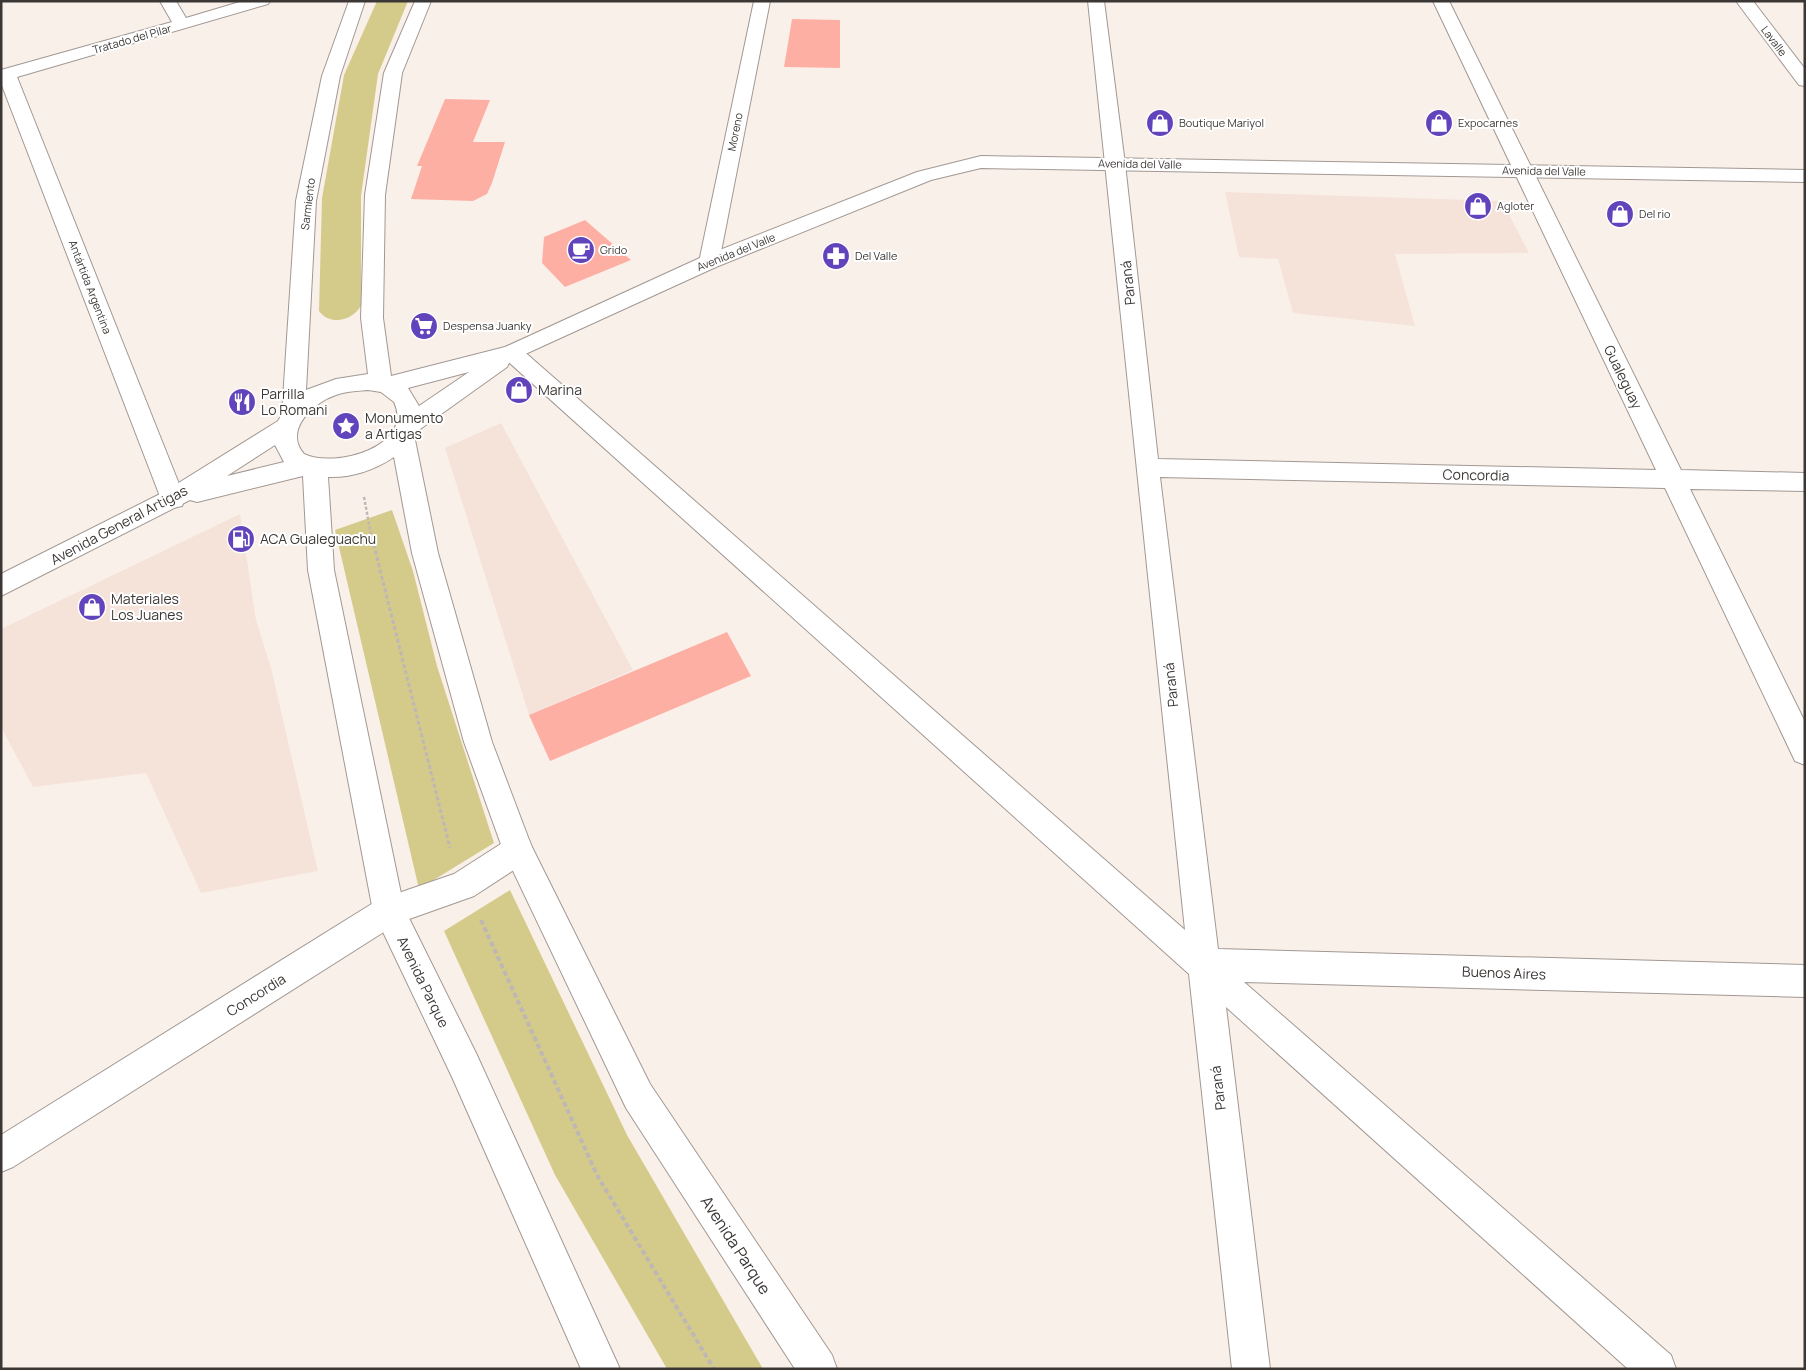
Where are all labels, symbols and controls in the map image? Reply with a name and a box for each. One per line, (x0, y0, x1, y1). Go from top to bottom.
street label: Tratado del Pilar (91, 20, 173, 57)
street label: Lavalle (1758, 22, 1791, 59)
shop icon: Boutique Mariyol (1145, 108, 1175, 138)
shop icon: Expocarnes (1424, 108, 1454, 138)
street label: Moreno (723, 111, 746, 152)
place label: Boutique Mariyol (1179, 115, 1264, 130)
place label: Expocarnes (1458, 115, 1518, 130)
street label: Avenida del Valle (1098, 155, 1183, 172)
street label: Avenida del Valle (1502, 162, 1587, 179)
street label: Sarmiento (297, 177, 318, 231)
shop icon: Agloter (1463, 191, 1493, 221)
place label: Agloter (1497, 198, 1534, 213)
shop icon: Del rio (1605, 199, 1635, 229)
place label: Del rio (1639, 206, 1671, 221)
street label: Avenida del Valle (694, 229, 778, 274)
cafe icon: Grido (566, 235, 596, 265)
street label: Antártida Argentina (66, 238, 115, 336)
pharmacy icon: Del Valle (821, 241, 851, 271)
place label: Grido (600, 242, 628, 257)
place label: Del Valle (855, 248, 898, 263)
street label: Paraná (1116, 260, 1139, 306)
supermarket icon: Despensa Juanky (409, 311, 439, 341)
place label: Despensa Juanky (443, 318, 532, 333)
street label: Gualeguay (1600, 342, 1647, 412)
shop icon: Marina (504, 375, 534, 405)
place label: Marina (538, 380, 582, 399)
place label: Parrilla Lo Romani (261, 384, 328, 419)
restaurant icon: Parrilla Lo Romani (227, 387, 257, 417)
place label: Monumento a Artigas (365, 408, 443, 443)
place icon: Monumento a Artigas (331, 411, 361, 441)
street label: Concordia (1443, 464, 1509, 485)
street label: Avenida General Artigas (47, 480, 191, 569)
fuel station icon: ACA Gualeguachu (226, 524, 256, 554)
place label: ACA Gualeguachu (260, 529, 376, 548)
place label: Materiales Los Juanes (111, 589, 183, 624)
shop icon: Materiales Los Juanes (77, 592, 107, 622)
street label: Paraná (1159, 662, 1182, 708)
street label: Avenida Parque (393, 933, 454, 1031)
street label: Buenos Aires (1462, 962, 1546, 983)
street label: Concordia (222, 969, 289, 1020)
street label: Paraná (1205, 1065, 1230, 1111)
street label: Avenida Parque (696, 1191, 776, 1299)

